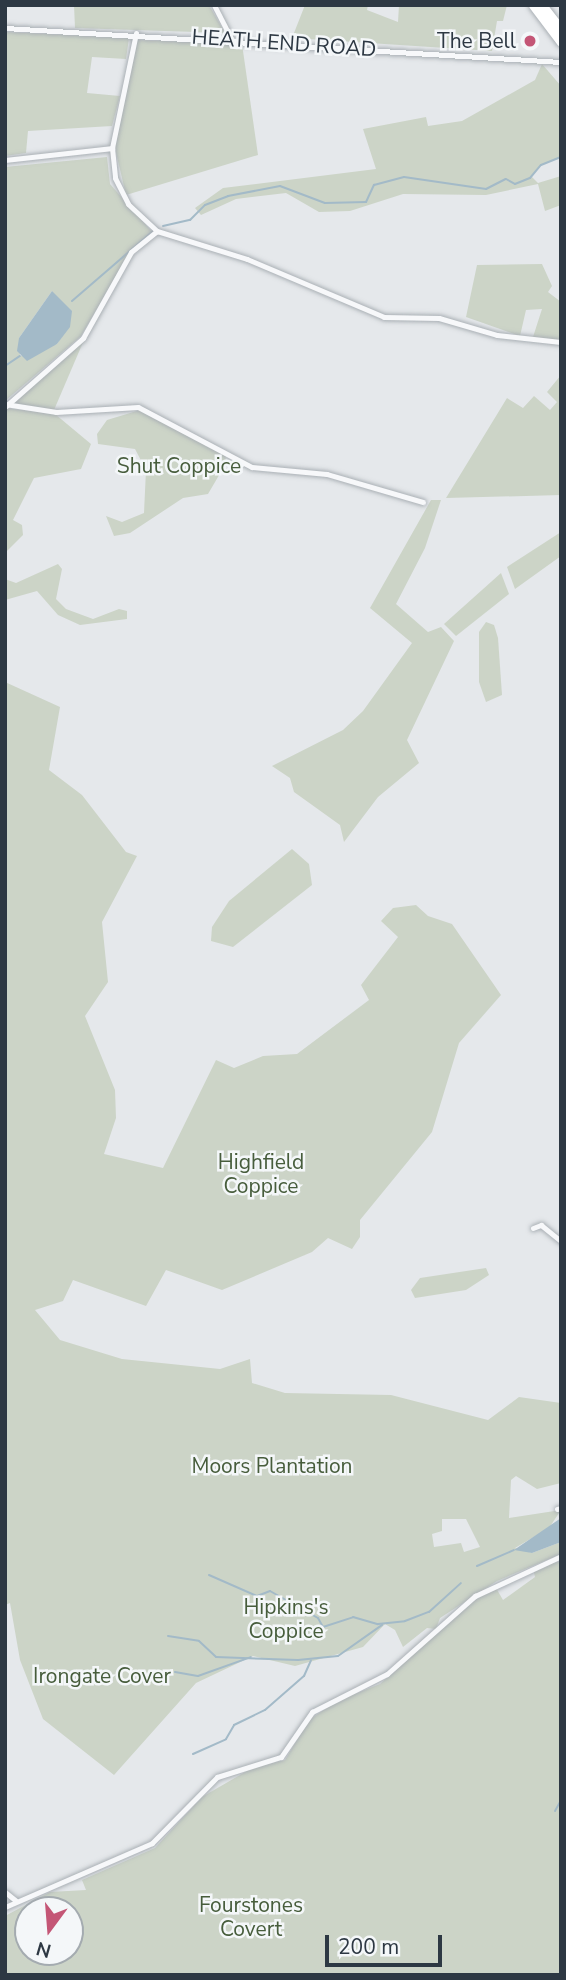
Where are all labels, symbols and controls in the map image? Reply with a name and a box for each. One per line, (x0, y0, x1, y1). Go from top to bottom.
street label: HEATH END ROAD (191, 24, 377, 62)
place label: The Bell (437, 28, 516, 54)
marker: The Bell (522, 33, 538, 49)
park label: Shut Coppice (117, 453, 241, 479)
park label: Highfield Coppice (218, 1149, 304, 1199)
park label: Moors Plantation (191, 1453, 353, 1479)
park label: Hipkins's Coppice (243, 1594, 329, 1644)
park label: Irongate Cover (33, 1663, 171, 1689)
park label: Fourstones Covert (199, 1892, 303, 1942)
north arrow (14, 1896, 84, 1966)
scale bar (328, 1920, 445, 1964)
text: 200 m (338, 1933, 399, 1961)
text: N (33, 1935, 54, 1964)

